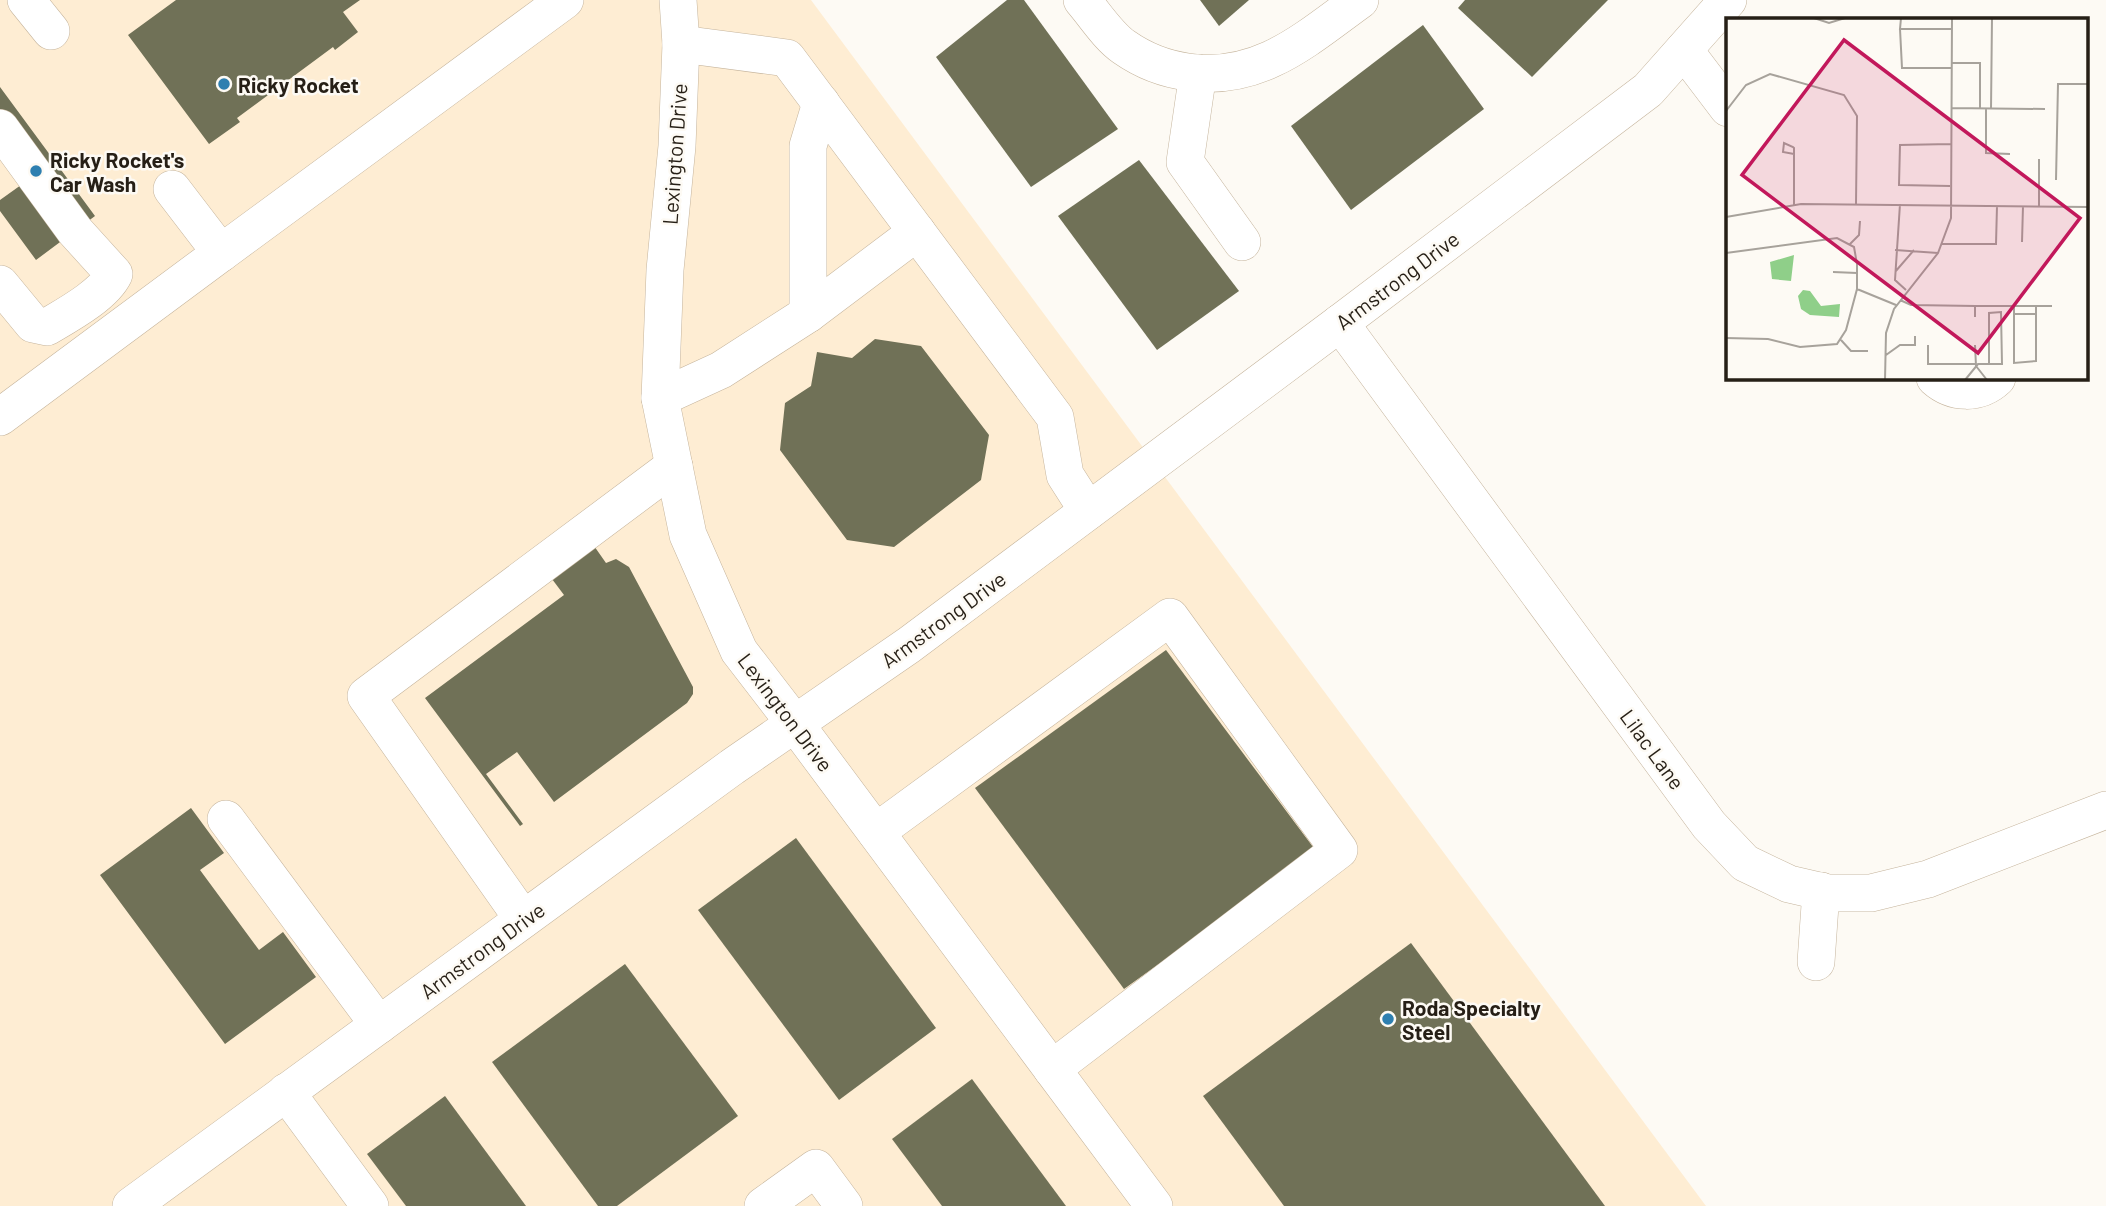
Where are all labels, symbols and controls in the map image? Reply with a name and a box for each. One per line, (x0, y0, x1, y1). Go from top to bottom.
inset map (1726, 18, 2088, 380)
place label: Ricky Rocket (238, 72, 359, 97)
marker: Ricky Rocket (216, 76, 232, 92)
street label: Lexington Drive (657, 82, 691, 226)
place label: Ricky Rocket's Car Wash (50, 147, 184, 196)
marker: Ricky Rocket's Car Wash (28, 163, 44, 179)
street label: Armstrong Drive (1330, 225, 1464, 335)
street label: Armstrong Drive (876, 565, 1010, 673)
street label: Lexington Drive (733, 648, 839, 776)
street label: Lilac Lane (1616, 704, 1690, 794)
street label: Armstrong Drive (415, 896, 549, 1004)
place label: Roda Specialty Steel (1402, 995, 1541, 1044)
marker: Roda Specialty Steel (1380, 1011, 1396, 1027)

